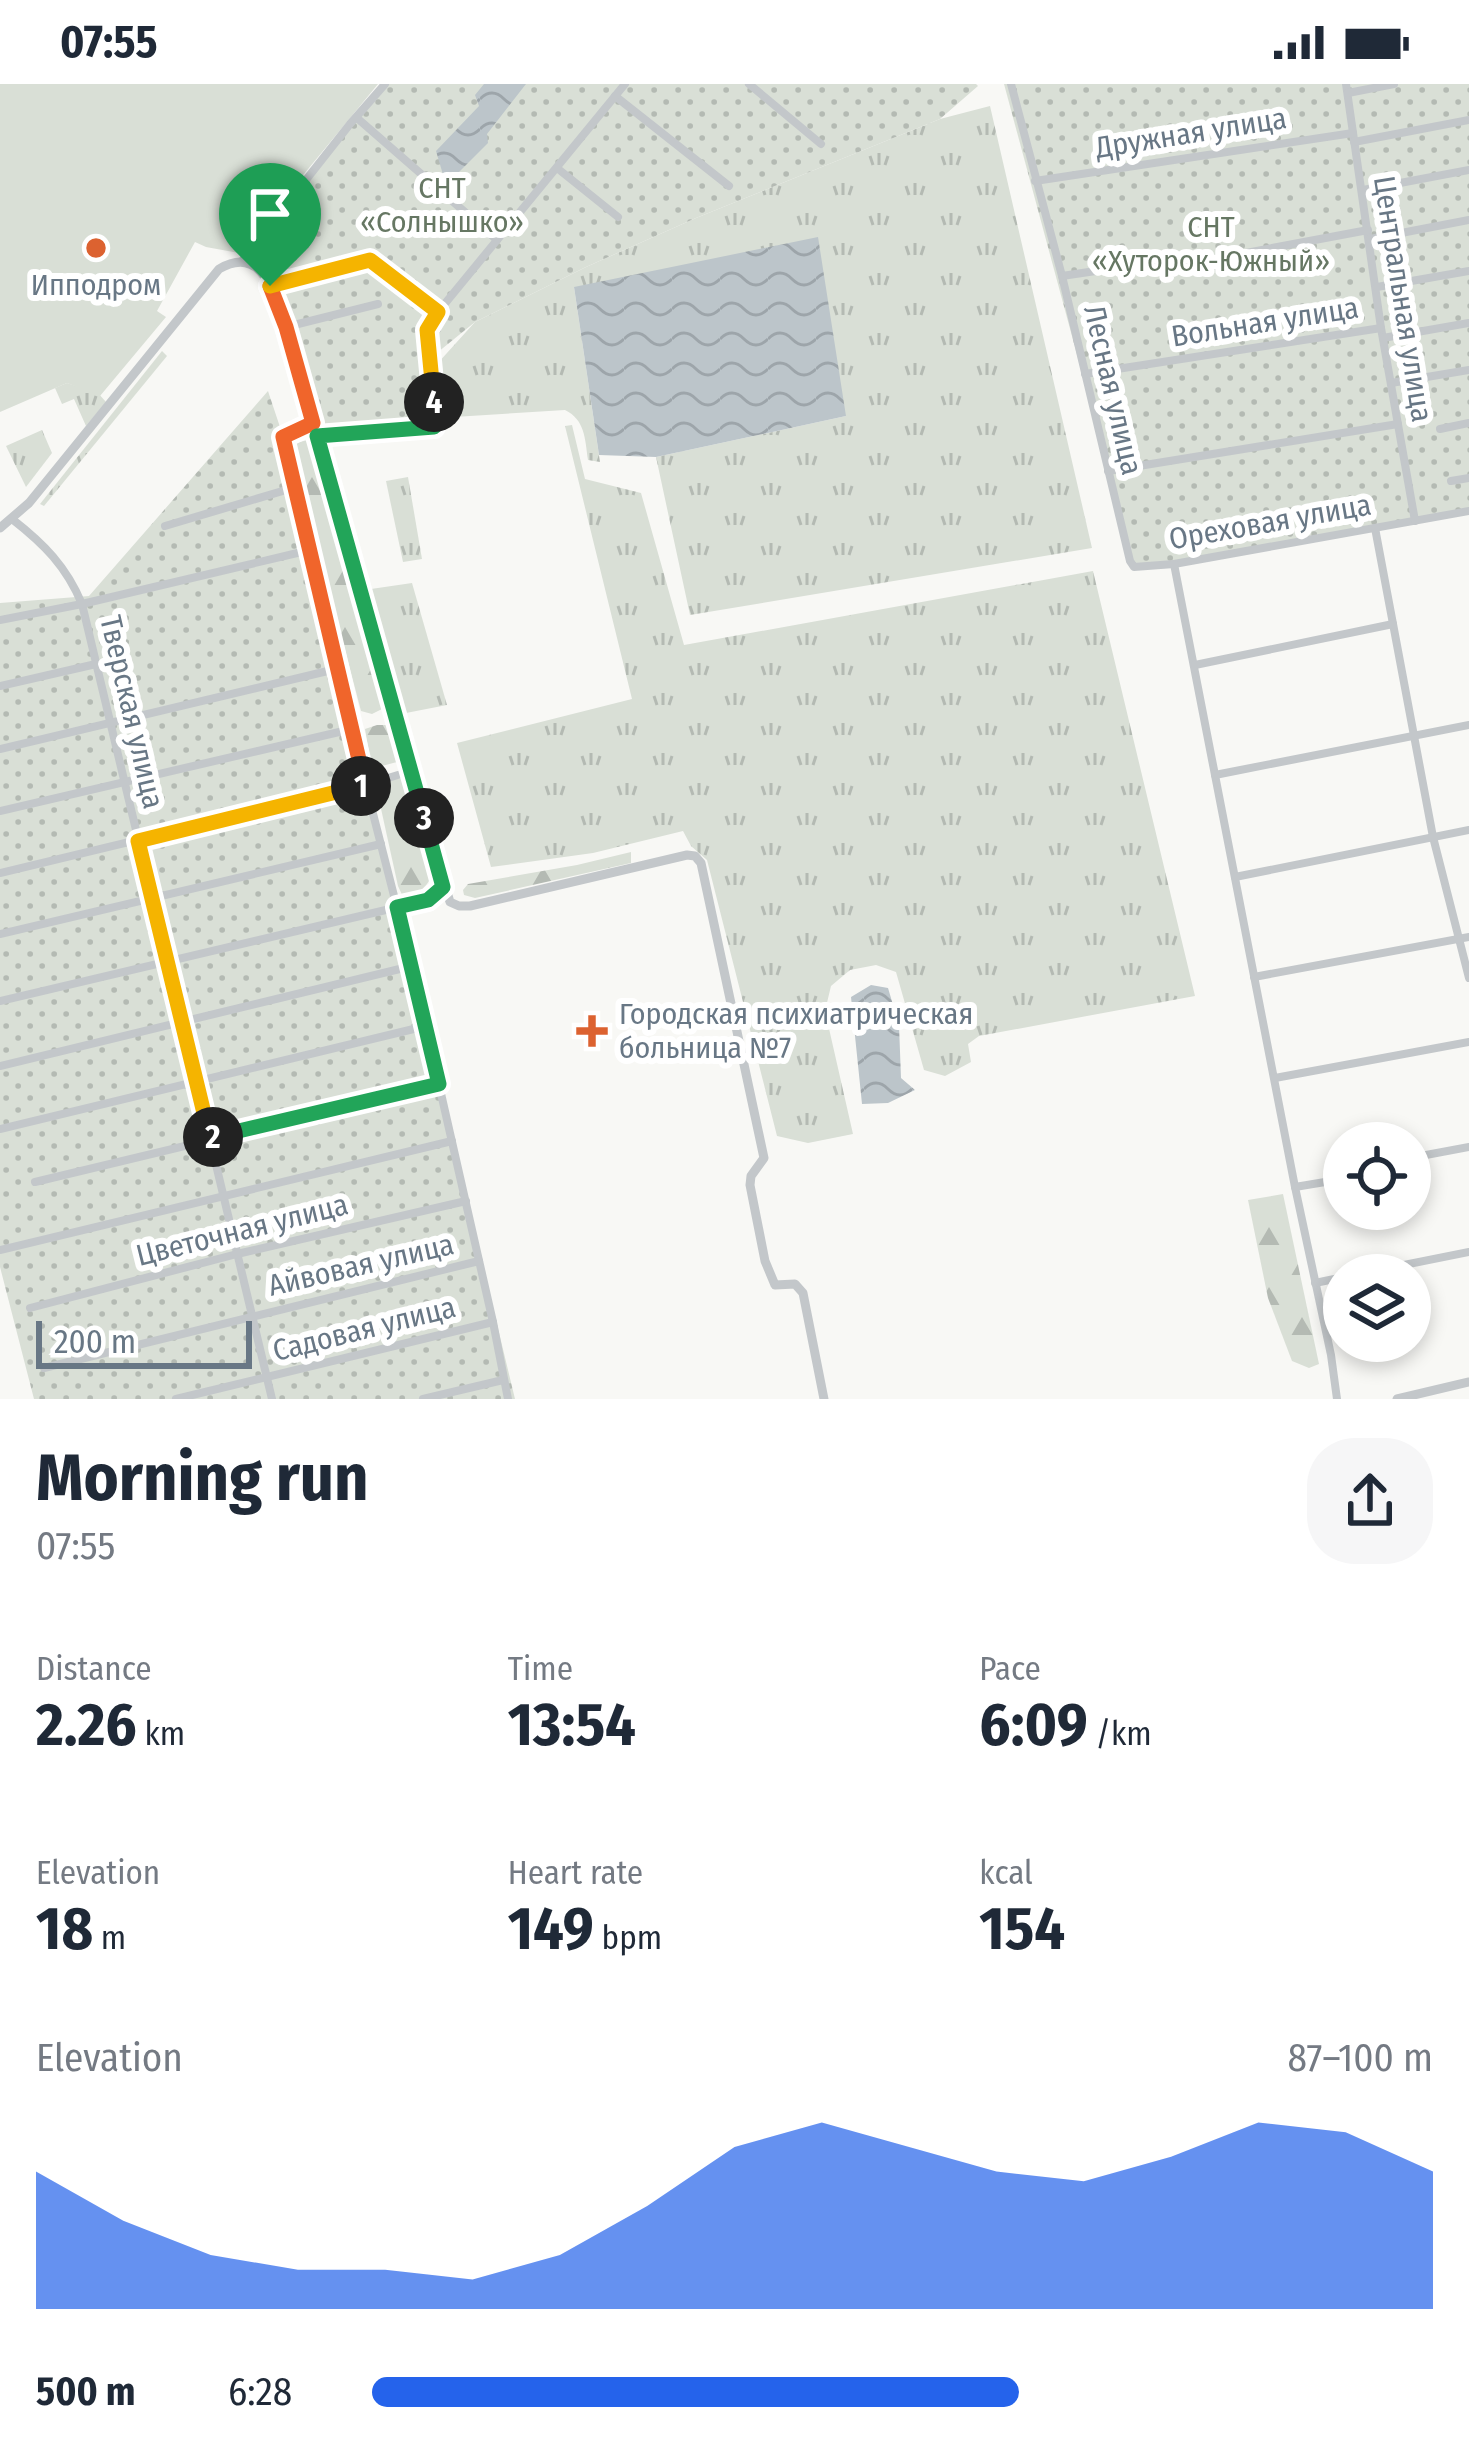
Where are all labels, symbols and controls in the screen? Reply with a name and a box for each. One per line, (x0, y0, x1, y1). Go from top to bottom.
text: 07:55 (60, 15, 158, 69)
street label: Дружная улица (1092, 100, 1289, 166)
pin (219, 163, 321, 286)
park label: СНТ «Солнышко» (360, 170, 524, 240)
street label: Центральная улица (1366, 173, 1440, 425)
icon: arrive (237, 181, 303, 247)
park label: СНТ «Хуторок-Южный» (1092, 209, 1330, 279)
marker: Ипподром (83, 235, 109, 261)
place label: Ипподром (31, 267, 161, 303)
street label: Вольная улица (1169, 289, 1361, 355)
street label: Лесная улица (1076, 302, 1150, 478)
pin: 4 (404, 372, 464, 432)
text: 4 (426, 382, 442, 422)
street label: Ореховая улица (1166, 487, 1374, 557)
street label: Тверская улица (92, 612, 172, 812)
pin: 1 (331, 756, 391, 816)
text: 1 (354, 766, 368, 806)
pin: 3 (394, 788, 454, 848)
text: 3 (416, 798, 432, 838)
place label: Городская психиатрическая больница №7 (619, 996, 973, 1066)
marker: Городская психиатрическая больница №7 (576, 1015, 608, 1047)
pin: 2 (183, 1107, 243, 1167)
text: 2 (205, 1117, 221, 1157)
map controls (1323, 1122, 1431, 1362)
button: locate (1323, 1122, 1431, 1230)
street label: Цветочная улица (132, 1186, 352, 1274)
street label: Айвовая улица (265, 1226, 457, 1304)
button: layers (1323, 1254, 1431, 1362)
street label: Садовая улица (269, 1289, 459, 1369)
scale bar (36, 1315, 252, 1368)
text: 200 m (54, 1322, 136, 1362)
text: Morning run (36, 1438, 369, 1517)
button: share (1307, 1438, 1433, 1564)
text: 07:55 (36, 1523, 115, 1569)
text: Distance (36, 1649, 152, 1689)
text: Time (508, 1649, 573, 1689)
text: Pace (979, 1649, 1041, 1689)
text: 2.26 (36, 1689, 137, 1761)
text: 13:54 (508, 1689, 636, 1761)
text: 6:09 (979, 1689, 1088, 1761)
text: km (137, 1714, 185, 1754)
text: /km (1088, 1714, 1152, 1754)
text: Elevation (36, 1853, 160, 1893)
text: Heart rate (508, 1853, 643, 1893)
text: kcal (979, 1853, 1033, 1893)
text: 18 (36, 1893, 93, 1965)
text: 149 (508, 1893, 594, 1965)
text: 154 (979, 1893, 1065, 1965)
text: m (93, 1918, 126, 1958)
text: bpm (594, 1918, 662, 1958)
text: Elevation (36, 2035, 183, 2081)
text: 87–100 m (1287, 2035, 1433, 2081)
text: 500 m (36, 2369, 136, 2415)
text: 6:28 (228, 2369, 292, 2415)

